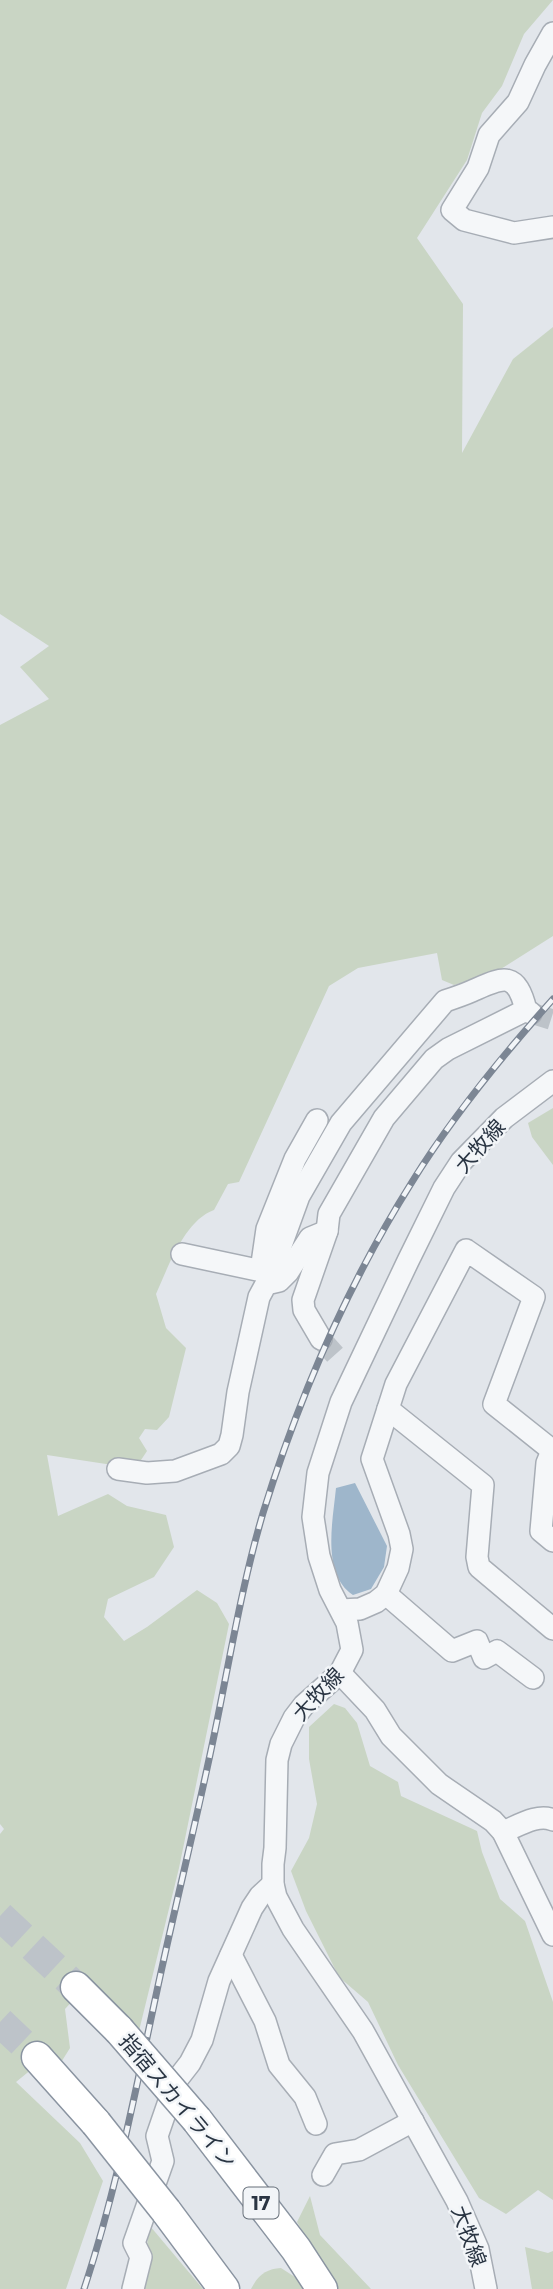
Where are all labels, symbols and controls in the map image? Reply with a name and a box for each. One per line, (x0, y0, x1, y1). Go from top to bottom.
street label: 大牧線 (450, 1114, 510, 1178)
street label: 大牧線 (287, 1662, 349, 1726)
street label: 指宿スカイライン (114, 2029, 242, 2173)
road number: 17 (244, 2188, 278, 2218)
street label: 大牧線 (446, 2202, 492, 2270)

